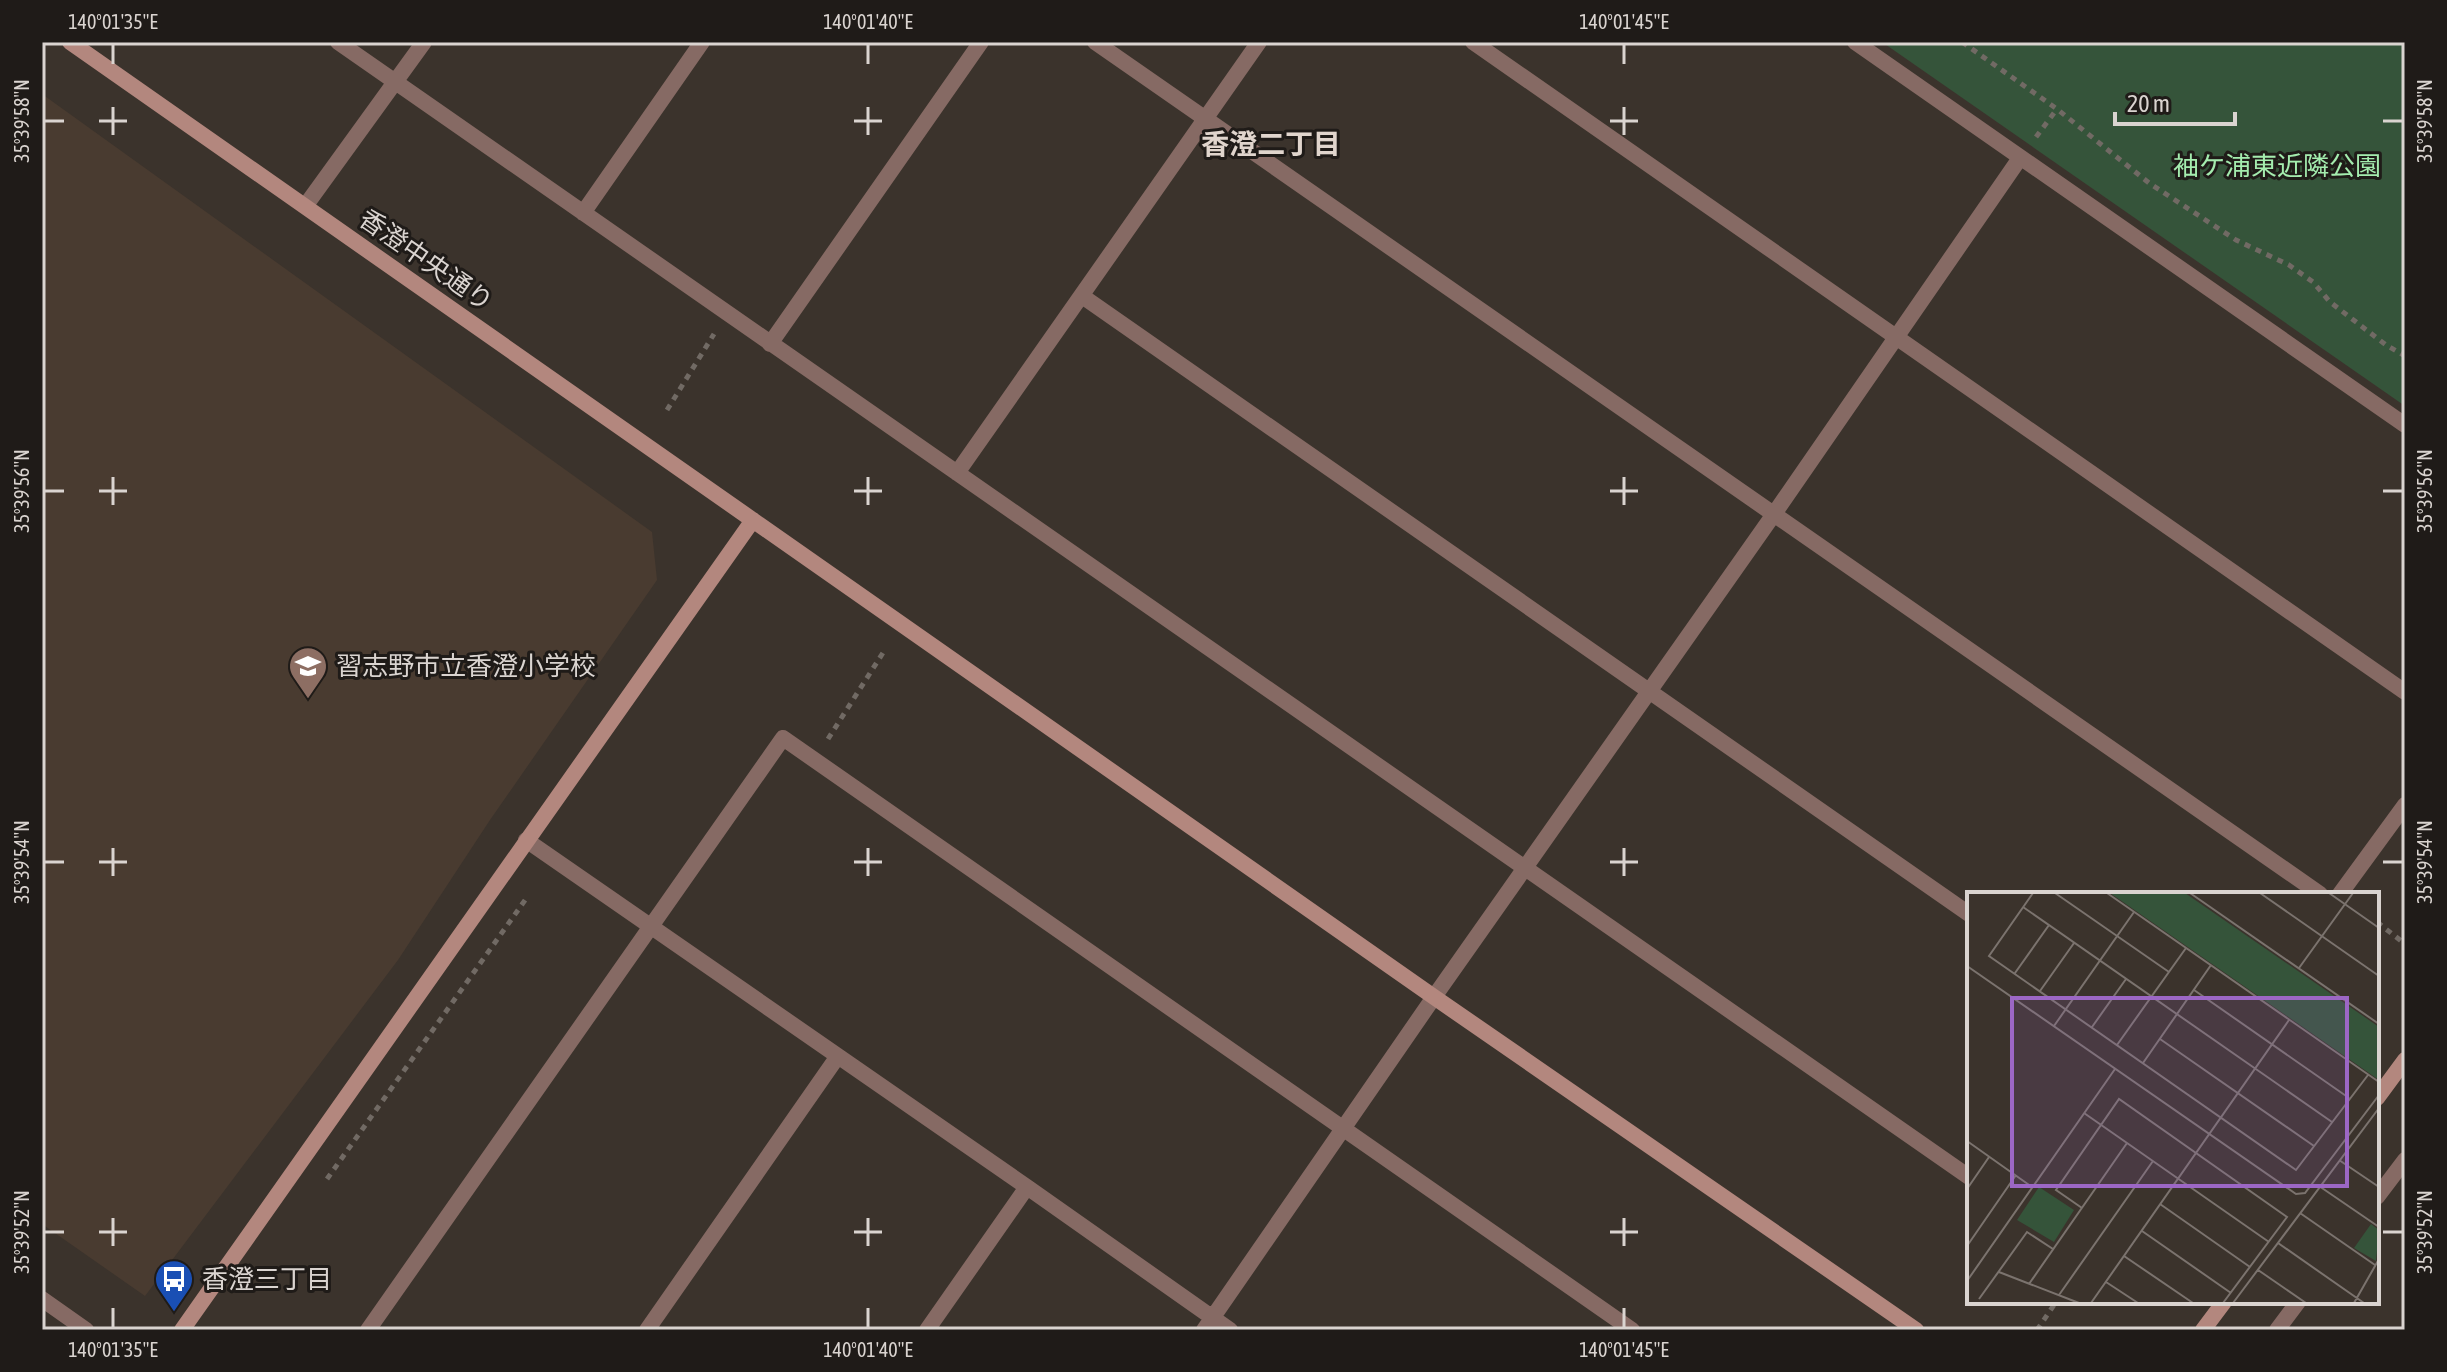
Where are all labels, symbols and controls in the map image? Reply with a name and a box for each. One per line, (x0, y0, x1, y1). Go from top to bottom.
text: 140°01'35"E (68, 10, 158, 33)
text: 140°01'40"E (823, 10, 913, 33)
text: 140°01'45"E (1579, 10, 1669, 33)
scale bar (2115, 76, 2235, 126)
text: 35°39'58"N (10, 79, 33, 163)
text: 35°39'58"N (2413, 79, 2436, 163)
text: 20 m (2127, 90, 2170, 117)
district label: 香澄二丁目 (1201, 128, 1341, 160)
park label: 袖ケ浦東近隣公園 (2173, 151, 2381, 181)
street label: 香澄中央通り (353, 203, 499, 317)
text: 35°39'56"N (10, 449, 33, 533)
text: 35°39'56"N (2413, 449, 2436, 533)
school or university icon: 習志野市立香澄小学校 (287, 645, 329, 700)
place label: 習志野市立香澄小学校 (336, 651, 596, 681)
text: 35°39'54"N (10, 820, 33, 904)
text: 35°39'54"N (2413, 820, 2436, 904)
inset map (1967, 892, 2379, 1304)
text: 35°39'52"N (10, 1190, 33, 1274)
text: 35°39'52"N (2413, 1190, 2436, 1274)
bus stop icon: 香澄三丁目 (153, 1258, 195, 1313)
place label: 香澄三丁目 (202, 1264, 332, 1294)
text: 140°01'35"E (68, 1338, 158, 1361)
text: 140°01'40"E (823, 1338, 913, 1361)
text: 140°01'45"E (1579, 1338, 1669, 1361)

